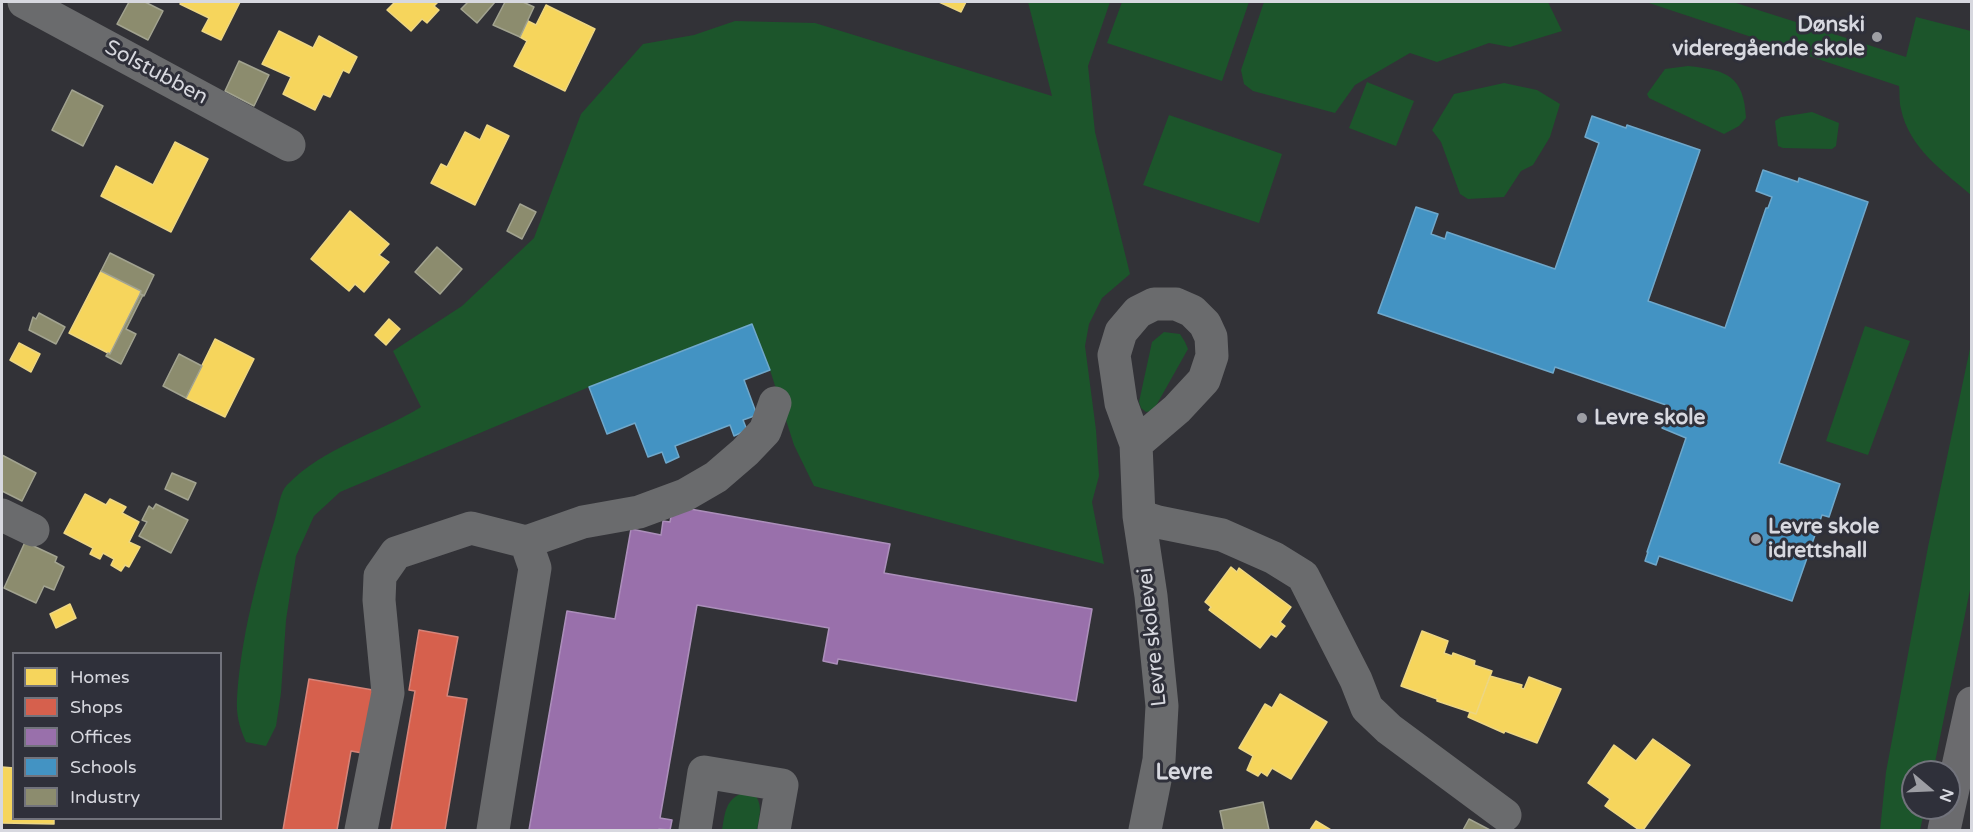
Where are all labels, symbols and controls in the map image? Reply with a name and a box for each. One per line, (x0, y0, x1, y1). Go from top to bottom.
place label: Dønski videregående skole (1672, 12, 1865, 62)
marker: Dønski videregående skole (1870, 30, 1884, 44)
street label: Solstubben (100, 35, 212, 111)
place label: Levre skole (1594, 405, 1705, 431)
marker: Levre skole (1575, 411, 1589, 425)
place label: Levre skole idrettshall (1768, 514, 1879, 564)
marker: Levre skole idrettshall (1749, 532, 1763, 546)
street label: Levre skolevei (1133, 566, 1173, 708)
legend (12, 652, 222, 820)
text: Homes (70, 666, 130, 688)
text: Shops (70, 696, 123, 718)
text: Offices (70, 726, 132, 748)
text: Schools (70, 756, 137, 778)
district label: Levre (1155, 760, 1213, 786)
north arrow (1901, 760, 1961, 820)
text: Industry (70, 786, 140, 808)
text: N (1935, 786, 1958, 805)

